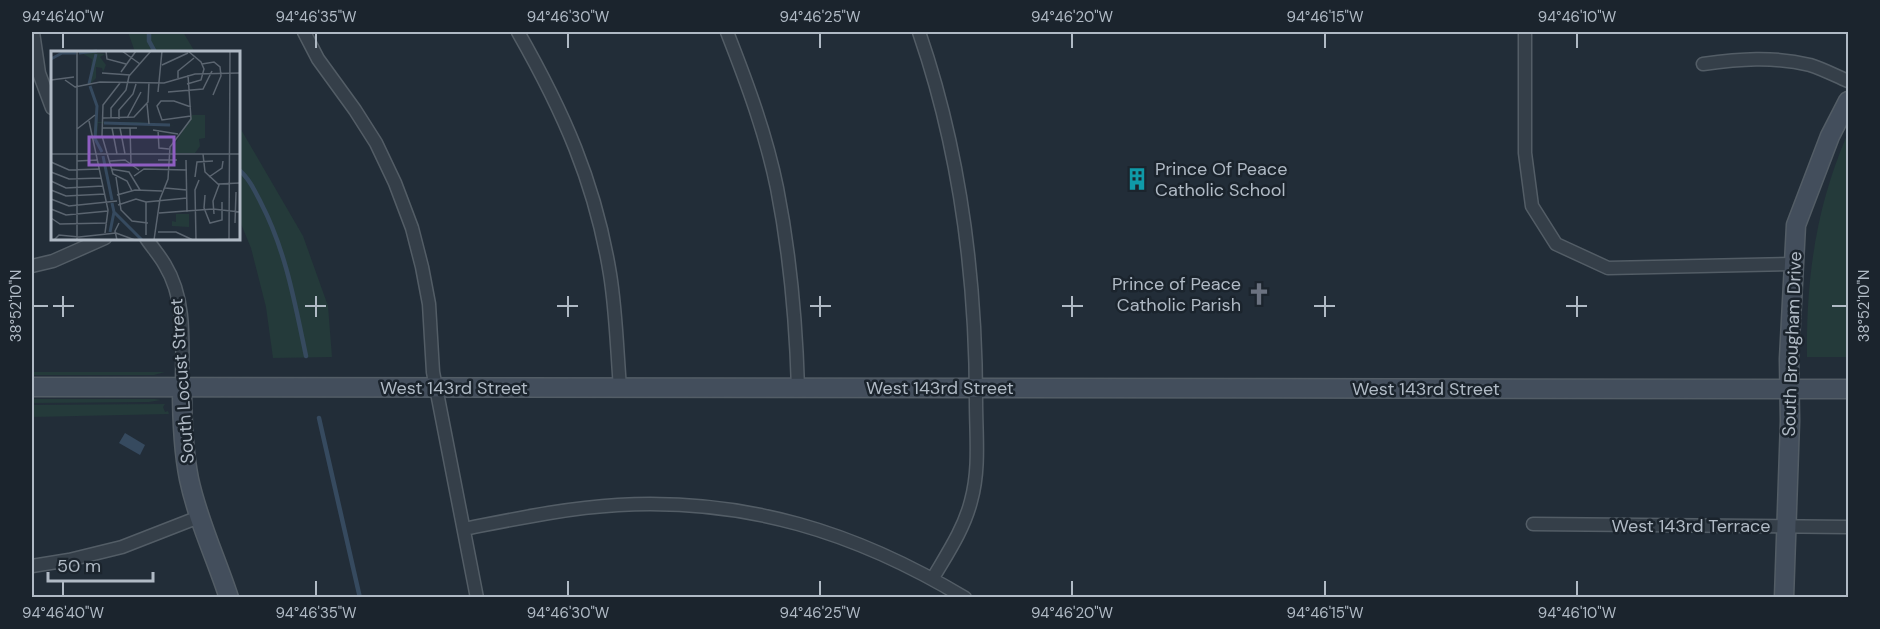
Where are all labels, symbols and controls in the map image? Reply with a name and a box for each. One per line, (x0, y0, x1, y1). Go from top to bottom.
text: 94°46'40"W (22, 7, 104, 27)
text: 94°46'35"W (275, 7, 357, 27)
text: 94°46'30"W (527, 7, 610, 27)
text: 94°46'25"W (779, 7, 861, 27)
text: 94°46'20"W (1031, 7, 1114, 27)
text: 94°46'15"W (1286, 7, 1364, 27)
text: 94°46'10"W (1538, 7, 1617, 27)
inset map (51, 51, 240, 240)
place label: Prince Of Peace Catholic School (1155, 157, 1287, 202)
building icon: Prince Of Peace Catholic School (1124, 166, 1150, 192)
street label: South Brougham Drive (1777, 251, 1807, 437)
text: 38°52'10"N (6, 270, 26, 342)
text: 38°52'10"N (1854, 270, 1874, 342)
place label: Prince of Peace Catholic Parish (1112, 272, 1241, 317)
church icon: Prince of Peace Catholic Parish (1246, 281, 1272, 307)
street label: South Locust Street (164, 298, 200, 464)
street label: West 143rd Street (380, 376, 528, 400)
street label: West 143rd Street (866, 376, 1014, 400)
street label: West 143rd Street (1352, 377, 1500, 401)
street label: West 143rd Terrace (1611, 514, 1771, 538)
scale bar (48, 545, 153, 583)
text: 50 m (57, 554, 101, 578)
text: 94°46'40"W (22, 603, 104, 623)
text: 94°46'35"W (275, 603, 357, 623)
text: 94°46'30"W (527, 603, 610, 623)
text: 94°46'25"W (779, 603, 861, 623)
text: 94°46'20"W (1031, 603, 1114, 623)
text: 94°46'15"W (1286, 603, 1364, 623)
text: 94°46'10"W (1538, 603, 1617, 623)

